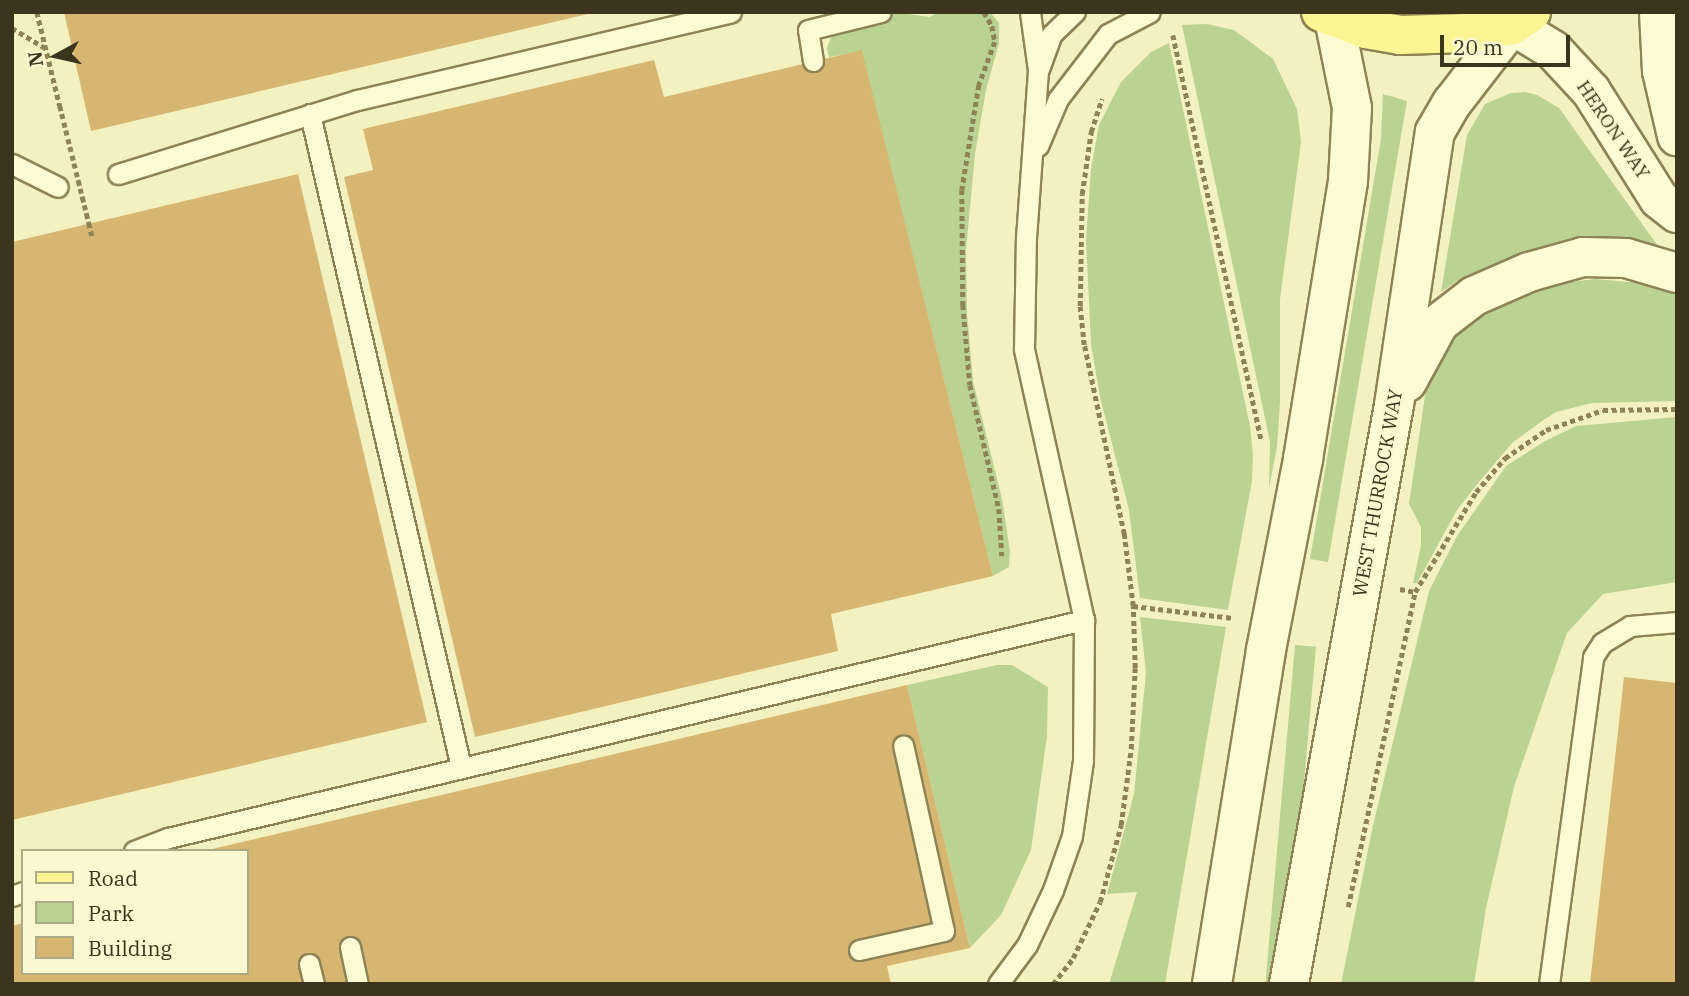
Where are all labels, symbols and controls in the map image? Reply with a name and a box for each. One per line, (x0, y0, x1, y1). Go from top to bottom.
north arrow (21, 21, 91, 91)
scale bar (1444, 21, 1574, 65)
text: 20 m (1453, 33, 1503, 61)
text: N (22, 50, 48, 68)
street label: HERON WAY (1572, 76, 1654, 184)
street label: WEST THURROCK WAY (1348, 387, 1408, 599)
legend (21, 849, 248, 975)
text: Road (88, 864, 138, 892)
text: Park (88, 899, 134, 927)
text: Building (88, 934, 172, 962)

